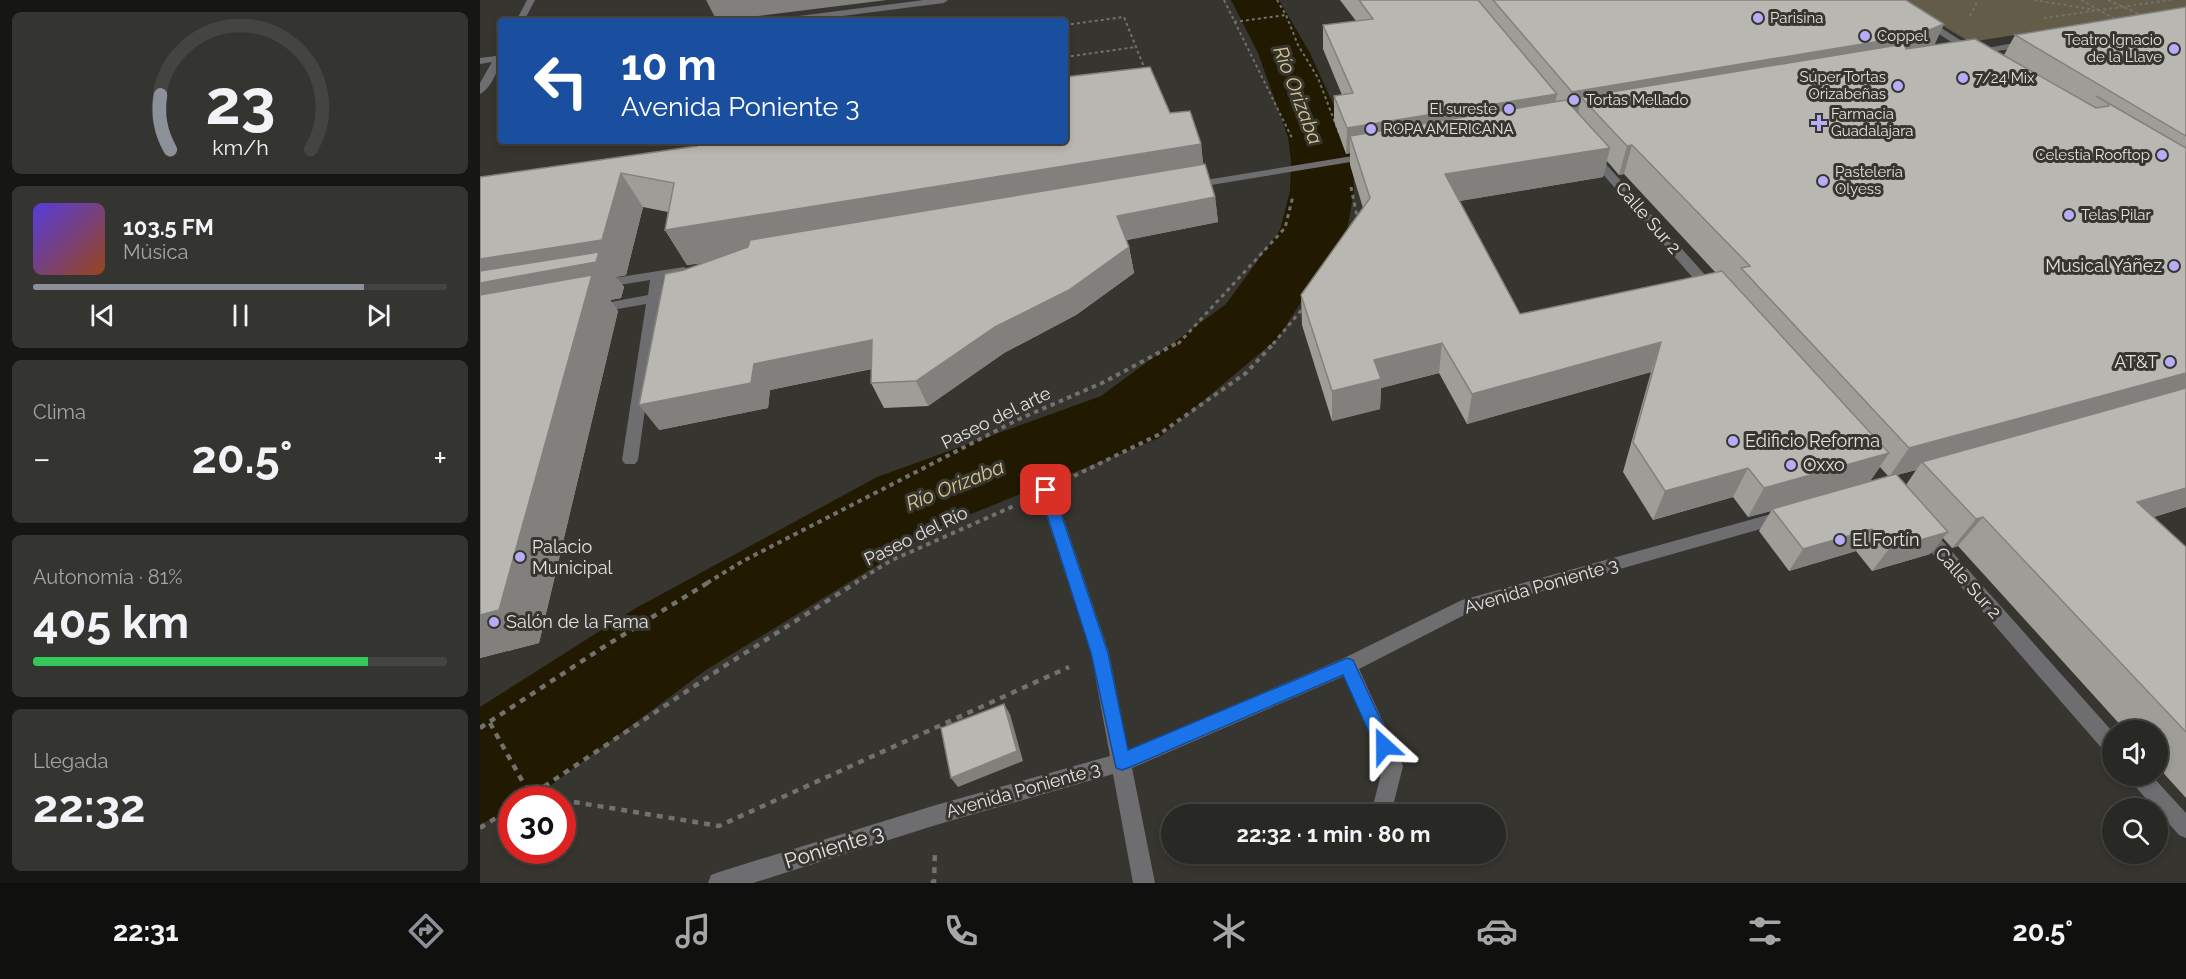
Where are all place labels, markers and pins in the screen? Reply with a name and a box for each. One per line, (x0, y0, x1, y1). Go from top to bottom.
place label: Parisina (1770, 9, 1823, 27)
marker: Parisina (1751, 11, 1765, 25)
place label: Coppel (1877, 27, 1929, 45)
marker: Coppel (1858, 29, 1872, 43)
place label: Teatro Ignacio de la Llave (2065, 31, 2162, 66)
marker: Teatro Ignacio de la Llave (2167, 42, 2181, 56)
place label: Súper Tortas Orizabeñas (1800, 68, 1886, 103)
place label: 7/24 Mix (1975, 69, 2035, 87)
marker: 7/24 Mix (1956, 71, 1970, 85)
marker: Súper Tortas Orizabeñas (1891, 79, 1905, 93)
place label: Tortas Mellado (1586, 91, 1688, 109)
marker: Tortas Mellado (1567, 93, 1581, 107)
place label: El sureste (1429, 100, 1497, 118)
marker: El sureste (1502, 102, 1516, 116)
place label: Farmacia Guadalajara (1831, 105, 1914, 140)
marker: Farmacia Guadalajara (1812, 116, 1826, 130)
place label: ROPA AMERICANA (1383, 120, 1514, 138)
marker: ROPA AMERICANA (1364, 122, 1378, 136)
place label: Celestia Rooftop (2035, 146, 2150, 164)
marker: Celestia Rooftop (2155, 148, 2169, 162)
place label: Pastelería Olyess (1835, 163, 1903, 198)
marker: Pastelería Olyess (1816, 174, 1830, 188)
place label: Telas Pilar (2081, 206, 2151, 224)
marker: Telas Pilar (2062, 208, 2076, 222)
place label: Musical Yáñez (2045, 255, 2162, 276)
marker: Musical Yáñez (2167, 259, 2181, 273)
place label: AT&T (2114, 351, 2158, 372)
marker: AT&T (2163, 355, 2177, 369)
place label: Edificio Reforma (1745, 430, 1880, 451)
marker: Edificio Reforma (1726, 434, 1740, 448)
place label: Oxxo (1803, 454, 1845, 475)
marker: Oxxo (1784, 458, 1798, 472)
pin (1020, 464, 1071, 515)
place label: El Fortín (1852, 529, 1919, 550)
marker: El Fortín (1833, 533, 1847, 547)
place label: Palacio Municipal (532, 536, 613, 578)
marker: Palacio Municipal (513, 550, 527, 564)
place label: Salón de la Fama (506, 611, 649, 632)
marker: Salón de la Fama (487, 615, 501, 629)

